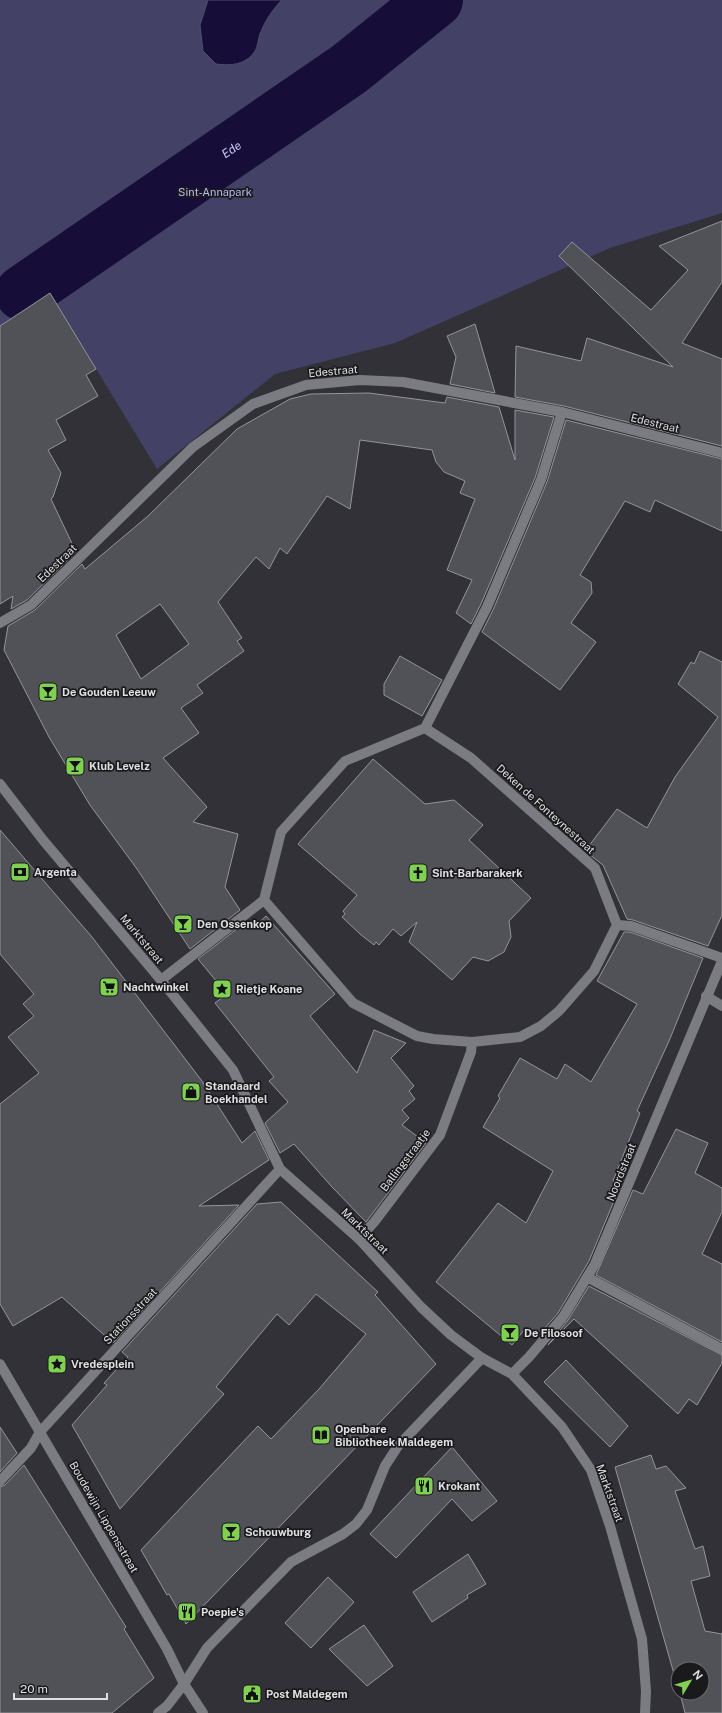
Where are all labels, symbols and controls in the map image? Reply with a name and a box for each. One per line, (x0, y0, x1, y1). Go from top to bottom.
water label: Ede (219, 138, 244, 161)
park label: Sint-Annapark (178, 186, 252, 198)
street label: Edestraat (308, 363, 358, 379)
street label: Edestraat (630, 411, 680, 435)
street label: Edestraat (35, 541, 79, 585)
bar icon: De Gouden Leeuw (37, 681, 59, 703)
place label: De Gouden Leeuw (62, 686, 156, 698)
bar icon: Klub Levelz (64, 755, 86, 777)
place label: Klub Levelz (89, 760, 150, 772)
street label: Deken de Fonteynestraat (495, 762, 597, 856)
bank icon: Argenta (9, 861, 31, 883)
church icon: Sint-Barbarakerk (407, 862, 429, 884)
place label: Argenta (34, 866, 77, 878)
place label: Sint-Barbarakerk (432, 867, 523, 879)
street label: Marktstraat (118, 912, 166, 966)
bar icon: Den Ossenkop (172, 913, 194, 935)
place label: Den Ossenkop (197, 918, 272, 930)
supermarket icon: Nachtwinkel (98, 976, 120, 998)
place icon: Rietje Koane (211, 978, 233, 1000)
place label: Nachtwinkel (123, 981, 189, 993)
place label: Rietje Koane (236, 983, 302, 995)
place label: Standaard Boekhandel (205, 1080, 268, 1105)
shop icon: Standaard Boekhandel (180, 1081, 202, 1103)
street label: Ballingstraatje (378, 1126, 432, 1194)
street label: Noordstraat (604, 1141, 638, 1203)
street label: Marktstraat (339, 1206, 391, 1256)
street label: Stationsstraat (101, 1285, 159, 1347)
bar icon: De Filosoof (499, 1322, 521, 1344)
place label: De Filosoof (524, 1327, 583, 1339)
place icon: Vredesplein (46, 1353, 68, 1375)
place label: Vredesplein (71, 1358, 134, 1370)
place label: Openbare Bibliotheek Maldegem (335, 1423, 453, 1448)
library icon: Openbare Bibliotheek Maldegem (310, 1424, 332, 1446)
street label: Boudewijn Lippensstraat (67, 1459, 141, 1575)
street label: Marktstraat (594, 1463, 626, 1523)
restaurant icon: Krokant (413, 1475, 435, 1497)
place label: Krokant (438, 1480, 480, 1492)
bar icon: Schouwburg (220, 1521, 242, 1543)
place label: Schouwburg (245, 1526, 311, 1538)
restaurant icon: Poepie's (176, 1601, 198, 1623)
place label: Poepie's (201, 1606, 244, 1618)
north arrow (670, 1661, 710, 1701)
text: N (691, 1668, 705, 1682)
scale bar (14, 1675, 107, 1701)
text: 20 m (20, 1682, 48, 1696)
public building icon: Post Maldegem (241, 1683, 263, 1705)
place label: Post Maldegem (266, 1688, 348, 1700)

